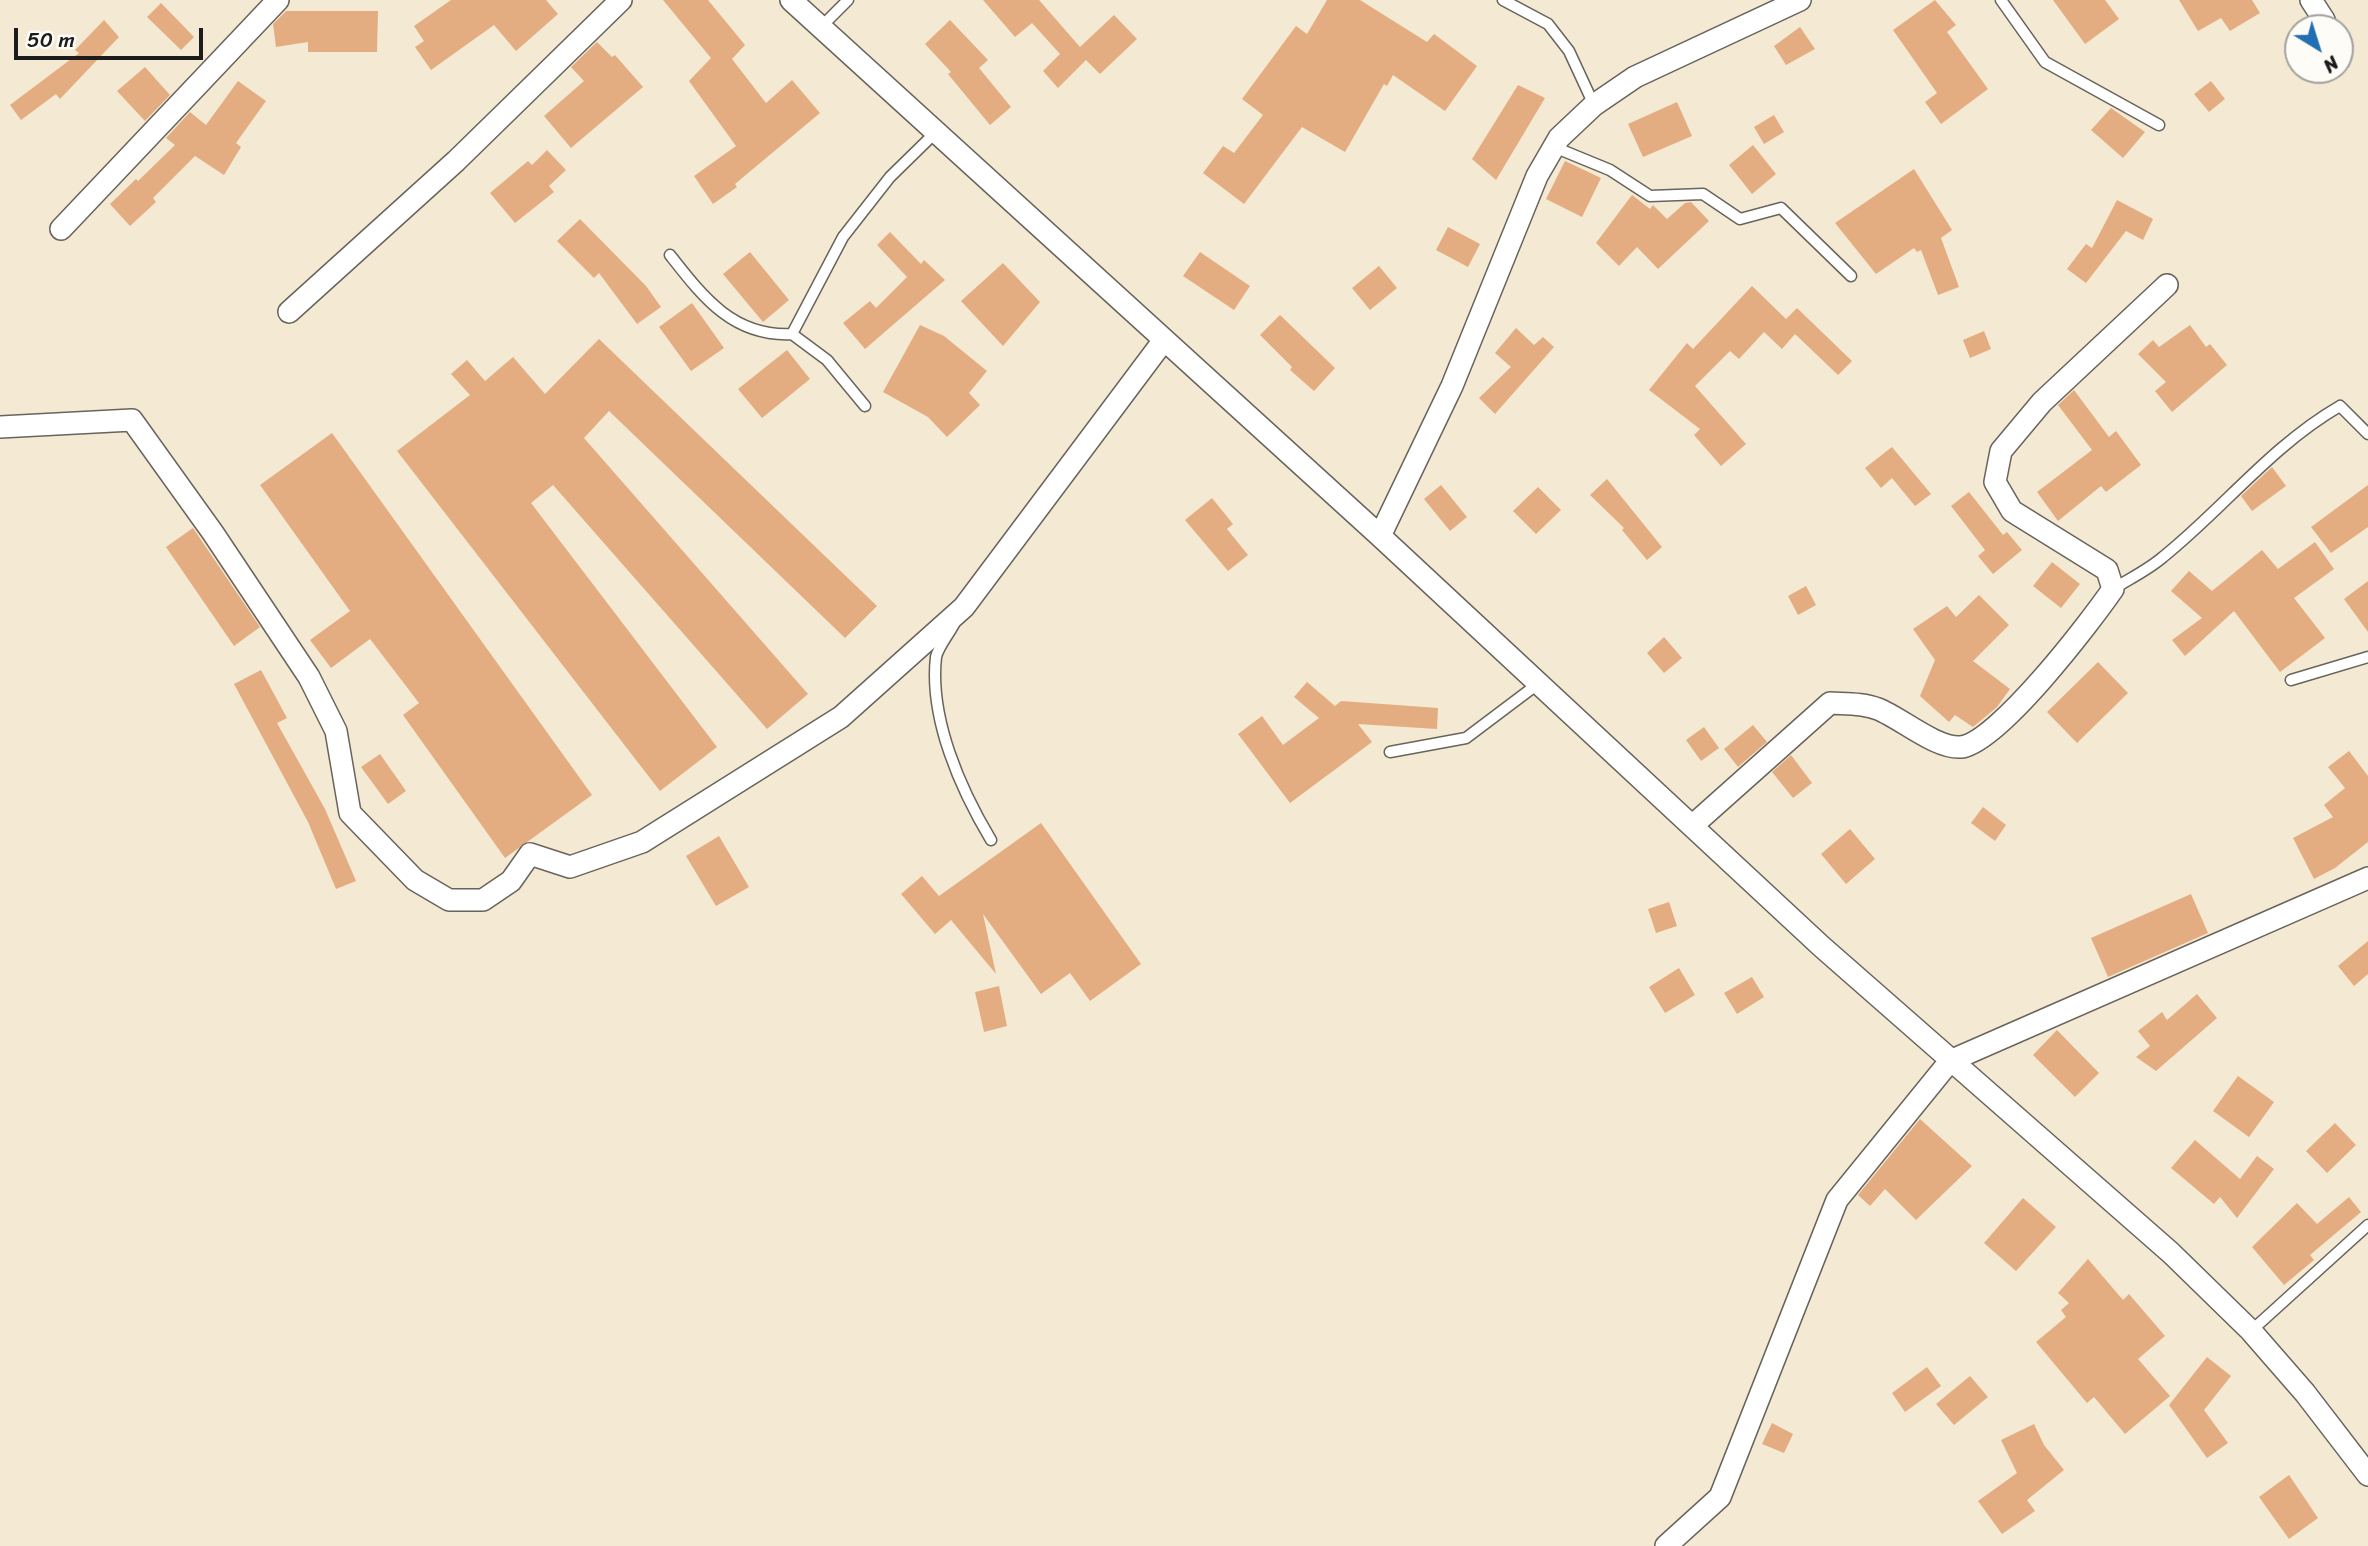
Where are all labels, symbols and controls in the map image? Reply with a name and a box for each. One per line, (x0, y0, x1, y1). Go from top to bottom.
scale bar (18, 14, 206, 58)
north arrow (2284, 14, 2354, 84)
text: 50 m (27, 21, 75, 59)
text: N (2316, 47, 2346, 81)

